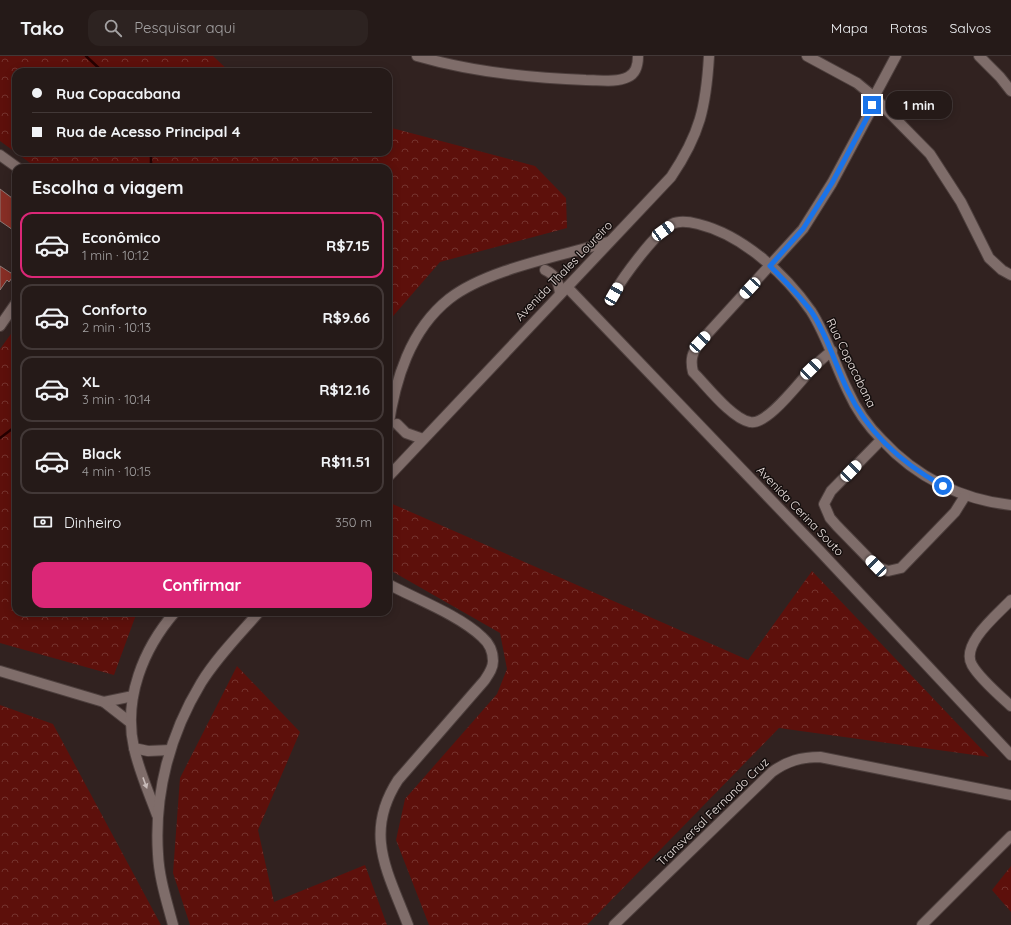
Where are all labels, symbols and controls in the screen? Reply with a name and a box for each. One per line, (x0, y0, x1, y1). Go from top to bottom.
search box (88, 10, 368, 46)
text: Tako (20, 16, 64, 40)
icon: search (102, 17, 124, 39)
text: Pesquisar aqui (134, 18, 235, 37)
text: Mapa (831, 19, 868, 37)
text: Rotas (890, 19, 927, 37)
text: Salvos (949, 19, 991, 37)
text: Rua Copacabana (56, 84, 181, 103)
callout: 1 min (886, 91, 952, 119)
route end (863, 96, 881, 114)
text: 1 min (903, 97, 935, 113)
text: Rua de Acesso Principal 4 (56, 122, 241, 141)
text: Escolha a viagem (32, 176, 184, 199)
street label: Avenida Thales Loureiro (512, 218, 615, 324)
car (650, 219, 676, 243)
icon: car (34, 227, 70, 263)
text: Econômico (82, 228, 161, 247)
text: R$7.15 (326, 236, 370, 255)
text: 1 min · 10:12 (82, 247, 149, 263)
car (737, 275, 763, 301)
car (603, 281, 625, 307)
icon: car (34, 299, 70, 335)
text: Conforto (82, 300, 147, 319)
text: R$9.66 (322, 308, 370, 327)
street label: Rua Copacabana (823, 316, 879, 410)
text: 2 min · 10:13 (82, 319, 151, 335)
car (687, 329, 713, 355)
car (798, 356, 824, 382)
icon: car (34, 371, 70, 407)
text: XL (82, 372, 100, 391)
text: R$12.16 (319, 380, 370, 399)
text: 3 min · 10:14 (82, 391, 151, 407)
icon: car (34, 443, 70, 479)
text: Black (82, 444, 122, 463)
text: R$11.51 (321, 452, 370, 471)
car (838, 458, 864, 484)
text: 4 min · 10:15 (82, 463, 151, 479)
street label: Avenida Cerina Souto (754, 463, 847, 559)
route start (934, 477, 952, 495)
icon: cash (32, 511, 54, 533)
text: Dinheiro (64, 513, 121, 532)
text: 350 m (335, 514, 372, 530)
car (863, 553, 889, 579)
button: Confirmar (32, 562, 372, 608)
street label: Transversal Fernando Cruz (654, 754, 772, 869)
one-way arrow (142, 777, 148, 789)

